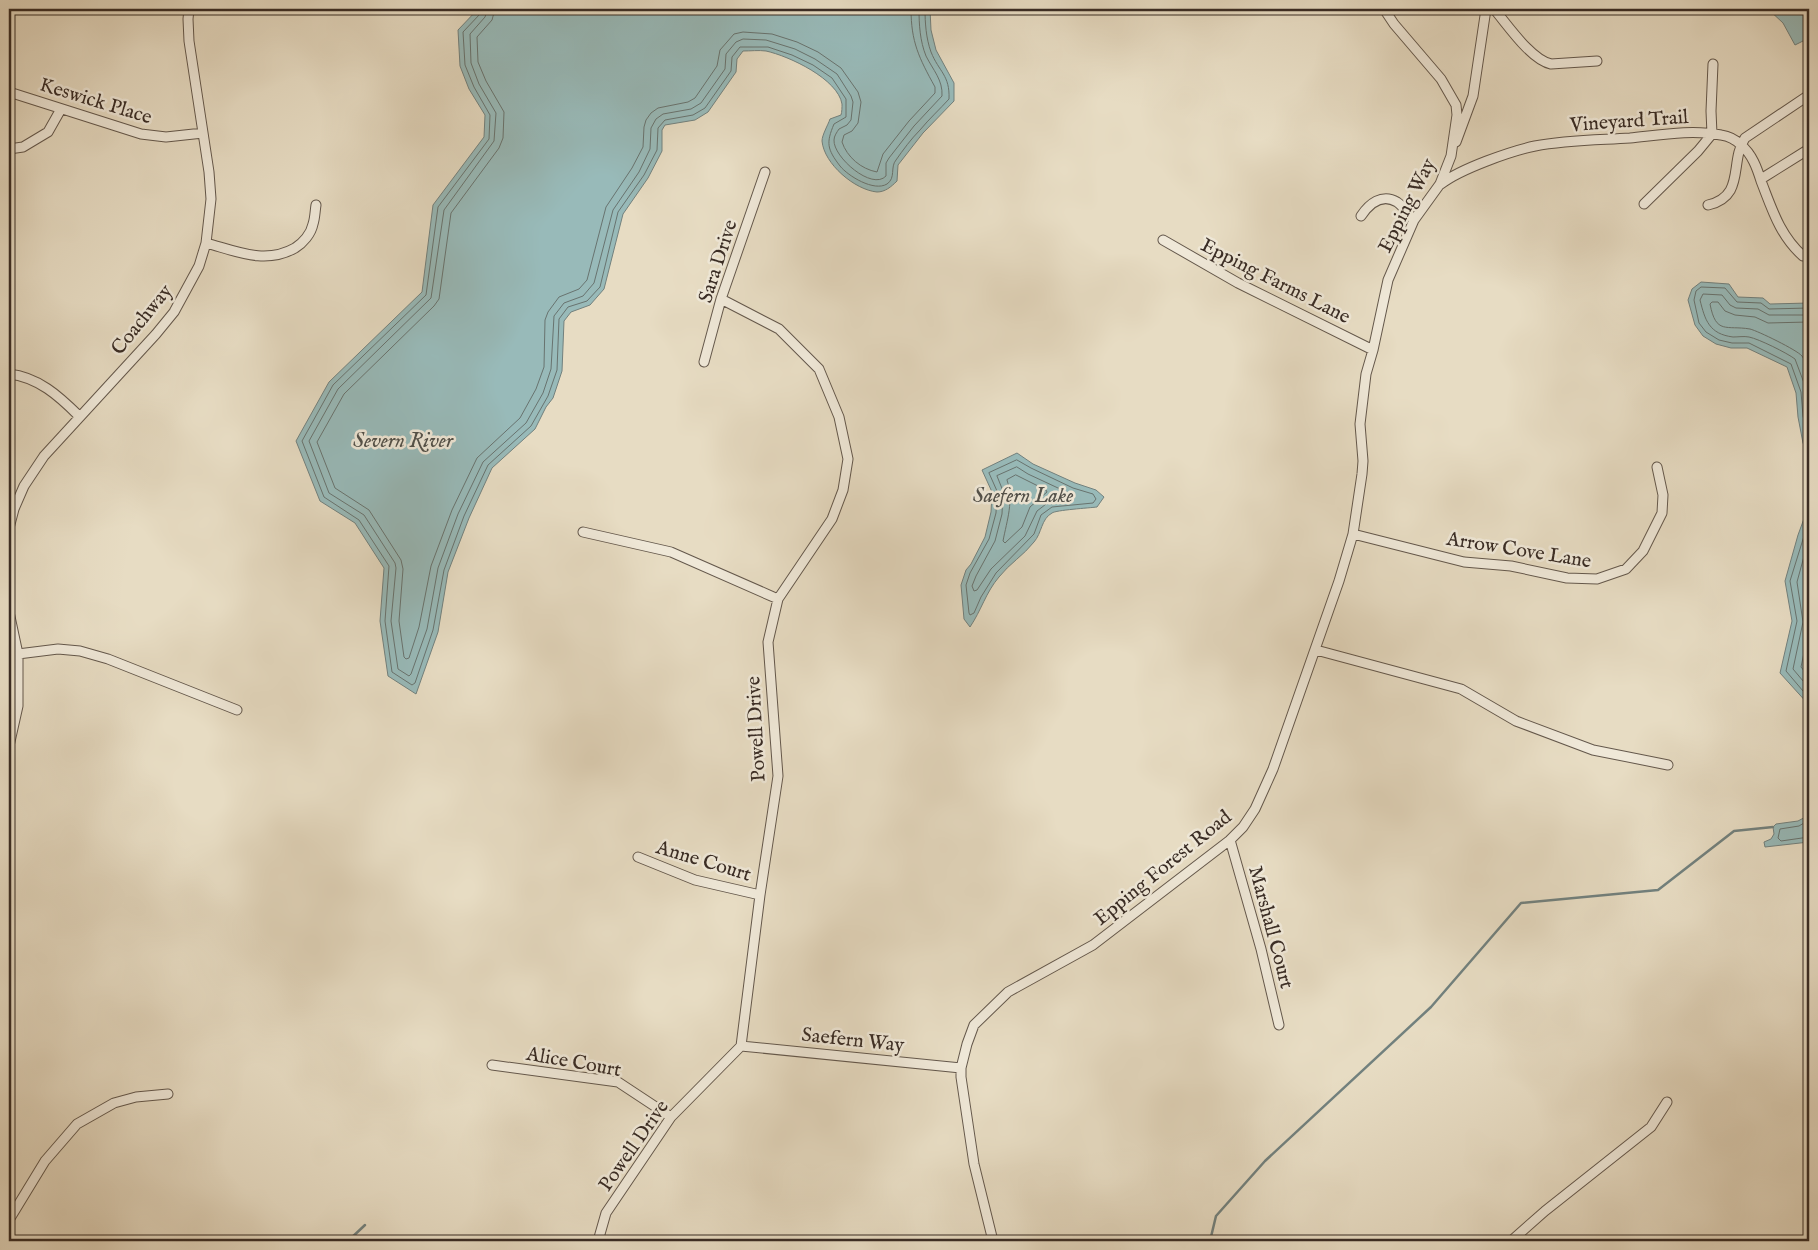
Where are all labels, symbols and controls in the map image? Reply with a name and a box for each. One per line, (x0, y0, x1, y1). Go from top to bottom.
street label: Keswick Place (36, 72, 155, 130)
street label: Vineyard Trail (1568, 105, 1690, 138)
street label: Epping Way (1373, 154, 1442, 257)
street label: Sara Drive (693, 217, 744, 306)
street label: Epping Farms Lane (1196, 233, 1354, 330)
street label: Coachway (106, 279, 178, 360)
water label: Severn River (353, 428, 454, 455)
water label: Saefern Lake (973, 483, 1073, 510)
street label: Arrow Cove Lane (1444, 527, 1593, 574)
street label: Powell Drive (741, 675, 772, 782)
street label: Epping Forest Road (1089, 805, 1237, 931)
street label: Anne Court (652, 835, 754, 888)
street label: Marshall Court (1242, 863, 1299, 992)
street label: Saefern Way (800, 1023, 905, 1058)
street label: Alice Court (523, 1042, 623, 1083)
street label: Powell Drive (594, 1095, 675, 1196)

